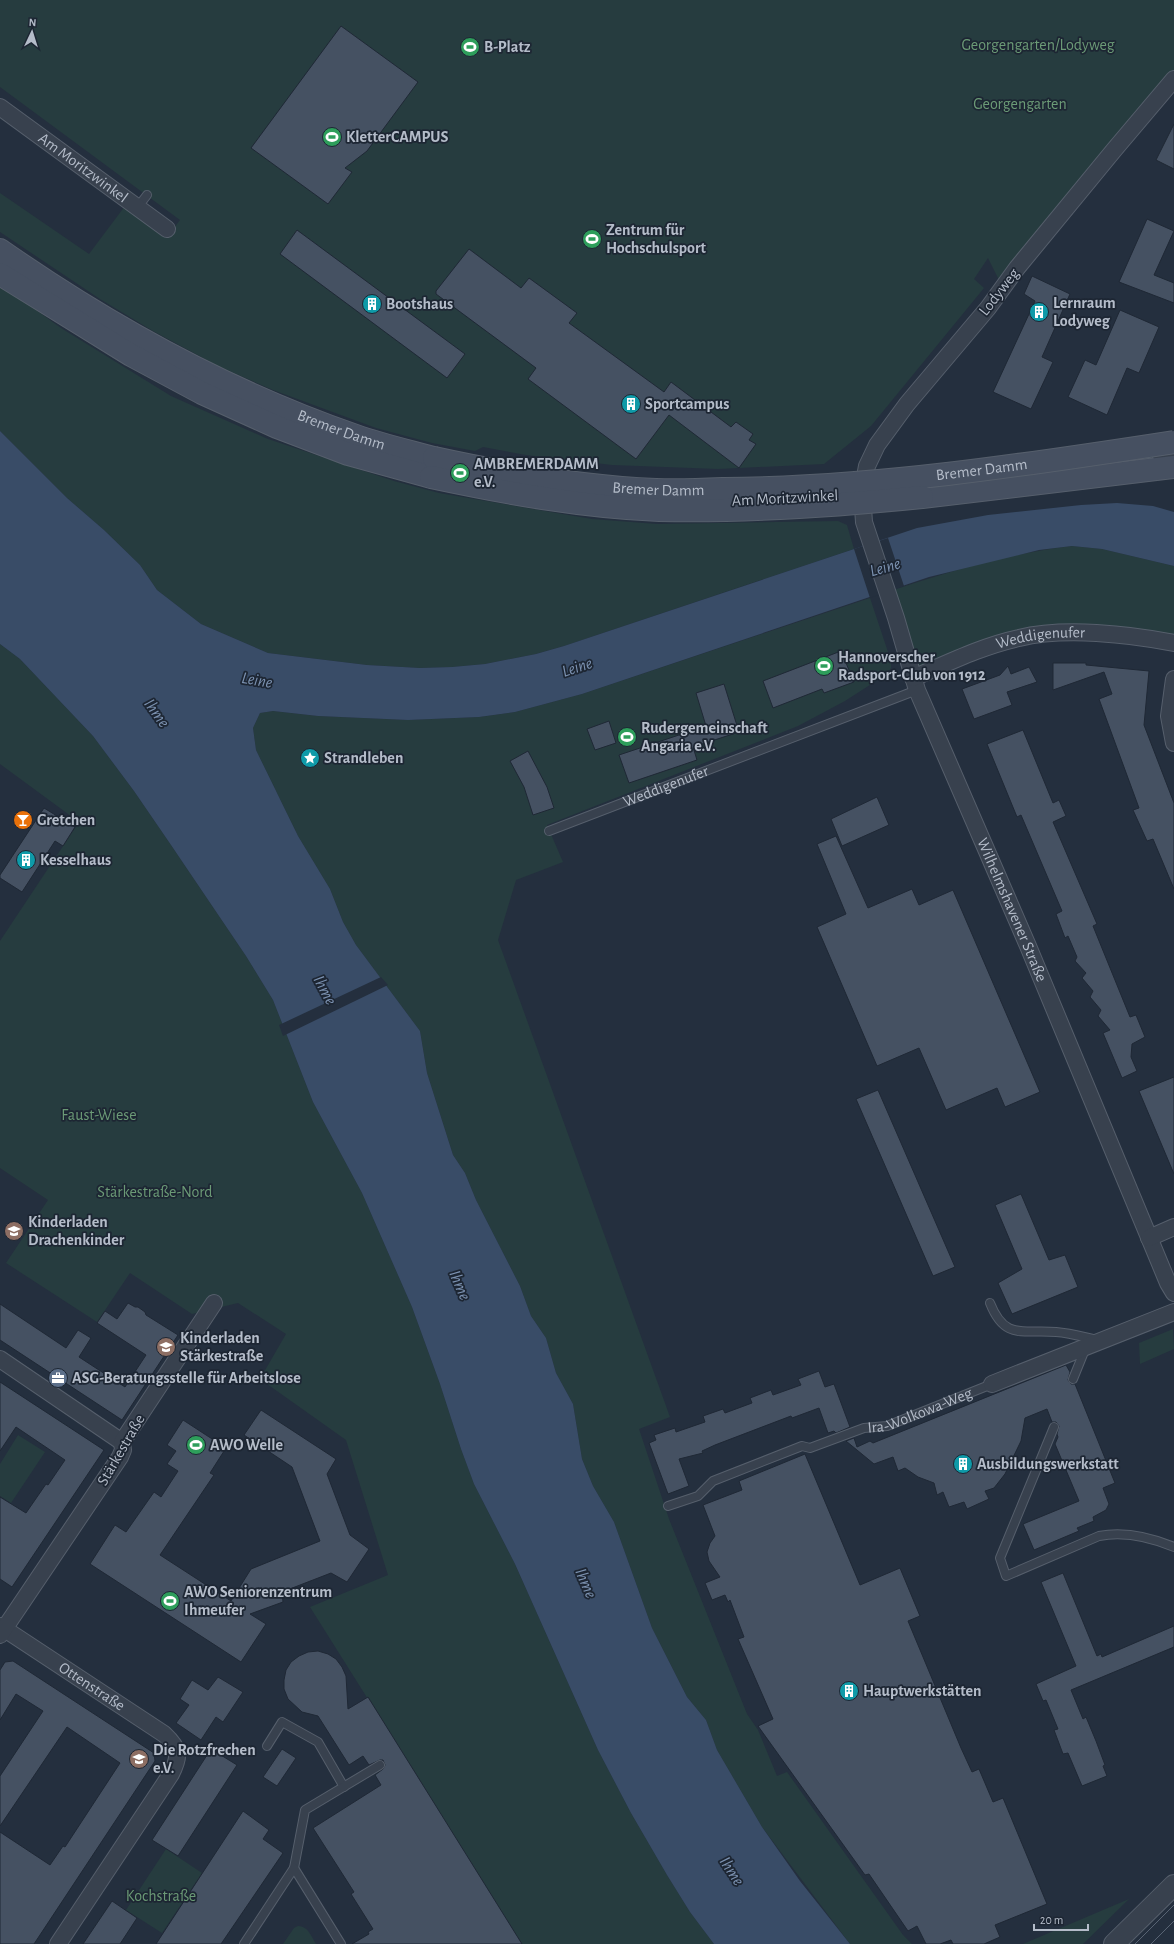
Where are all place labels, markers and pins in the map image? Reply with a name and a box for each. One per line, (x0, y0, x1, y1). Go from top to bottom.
sports icon: B-Platz (459, 36, 481, 58)
place label: B-Platz (484, 39, 531, 55)
sports icon: KletterCAMPUS (321, 126, 343, 148)
place label: KletterCAMPUS (346, 129, 449, 145)
place label: Zentrum für Hochschulsport (606, 222, 707, 256)
sports icon: Zentrum für Hochschulsport (581, 228, 603, 250)
building icon: Bootshaus (361, 293, 383, 315)
place label: Lernraum Lodyweg (1053, 295, 1116, 330)
place label: Bootshaus (386, 296, 453, 312)
building icon: Lernraum Lodyweg (1028, 301, 1050, 323)
building icon: Sportcampus (620, 393, 642, 415)
place label: Sportcampus (645, 396, 729, 412)
place label: AMBREMERDAMM e.V. (474, 456, 599, 490)
sports icon: AMBREMERDAMM e.V. (449, 462, 471, 484)
place label: Hannoverscher Radsport-Club von 1912 (838, 649, 986, 683)
sports icon: Hannoverscher Radsport-Club von 1912 (813, 655, 835, 677)
place label: Rudergemeinschaft Angaria e.V. (641, 720, 768, 754)
sports icon: Rudergemeinschaft Angaria e.V. (616, 726, 638, 748)
place icon: Strandleben (299, 747, 321, 769)
place label: Strandleben (324, 750, 403, 766)
bar icon: Gretchen (12, 809, 34, 831)
place label: Gretchen (37, 812, 95, 828)
building icon: Kesselhaus (15, 849, 37, 871)
place label: Kesselhaus (40, 852, 111, 868)
place label: Kinderladen Drachenkinder (28, 1214, 125, 1248)
school or university icon: Kinderladen Drachenkinder (3, 1220, 25, 1242)
place label: Kinderladen Stärkestraße (180, 1330, 264, 1364)
school or university icon: Kinderladen Stärkestraße (155, 1336, 177, 1358)
office icon: ASG-Beratungsstelle für Arbeitslose (47, 1367, 69, 1389)
place label: ASG-Beratungsstelle für Arbeitslose (72, 1370, 301, 1386)
sports icon: AWO Welle (185, 1434, 207, 1456)
place label: AWO Welle (210, 1437, 283, 1453)
building icon: Ausbildungswerkstatt (952, 1453, 974, 1475)
place label: Ausbildungswerkstatt (977, 1456, 1119, 1472)
place label: AWO Seniorenzentrum Ihmeufer (184, 1584, 332, 1618)
sports icon: AWO Seniorenzentrum Ihmeufer (159, 1590, 181, 1612)
building icon: Hauptwerkstätten (838, 1680, 860, 1702)
place label: Hauptwerkstätten (863, 1683, 981, 1699)
place label: Die Rotzfrechen e.V. (153, 1742, 256, 1776)
school or university icon: Die Rotzfrechen e.V. (128, 1748, 150, 1770)

